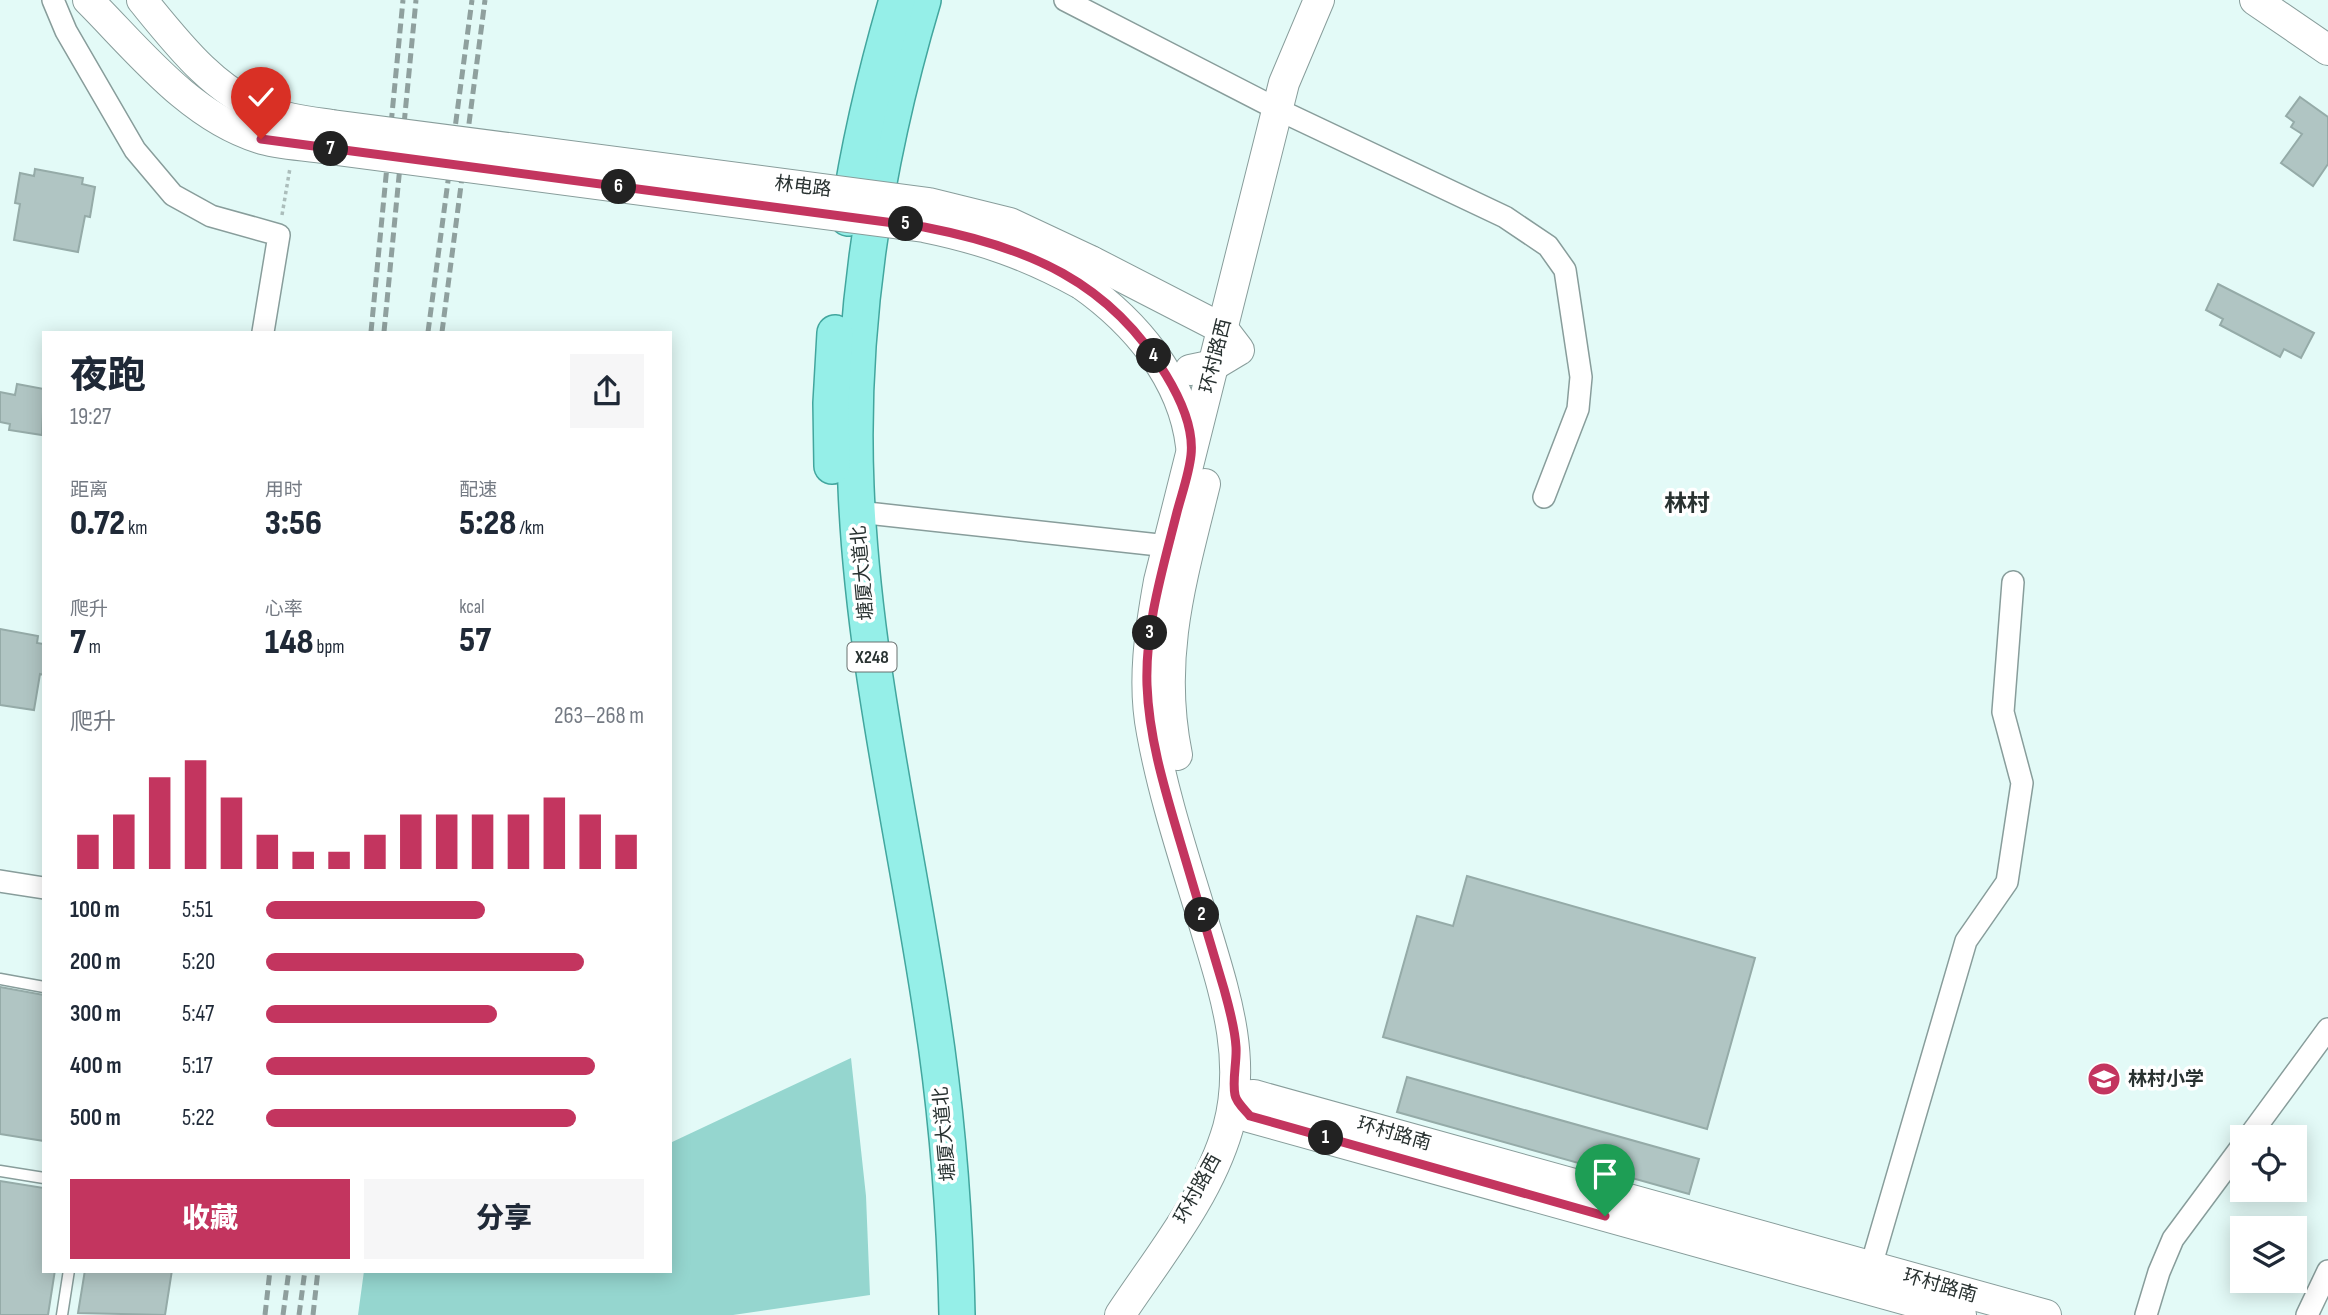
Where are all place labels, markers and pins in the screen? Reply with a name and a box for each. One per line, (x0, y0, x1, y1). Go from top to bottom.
pin (231, 67, 291, 139)
pin: 7 (314, 132, 348, 166)
pin: 6 (602, 170, 636, 204)
pin: 5 (888, 206, 923, 242)
pin: 4 (1136, 338, 1172, 374)
pin: 3 (1132, 616, 1168, 650)
pin: 2 (1184, 898, 1220, 932)
school or university icon: 林村小学 (2085, 1060, 2123, 1098)
place label: 林村小学 (2128, 1068, 2204, 1091)
pin: 1 (1308, 1120, 1344, 1156)
pin (1575, 1144, 1635, 1216)

